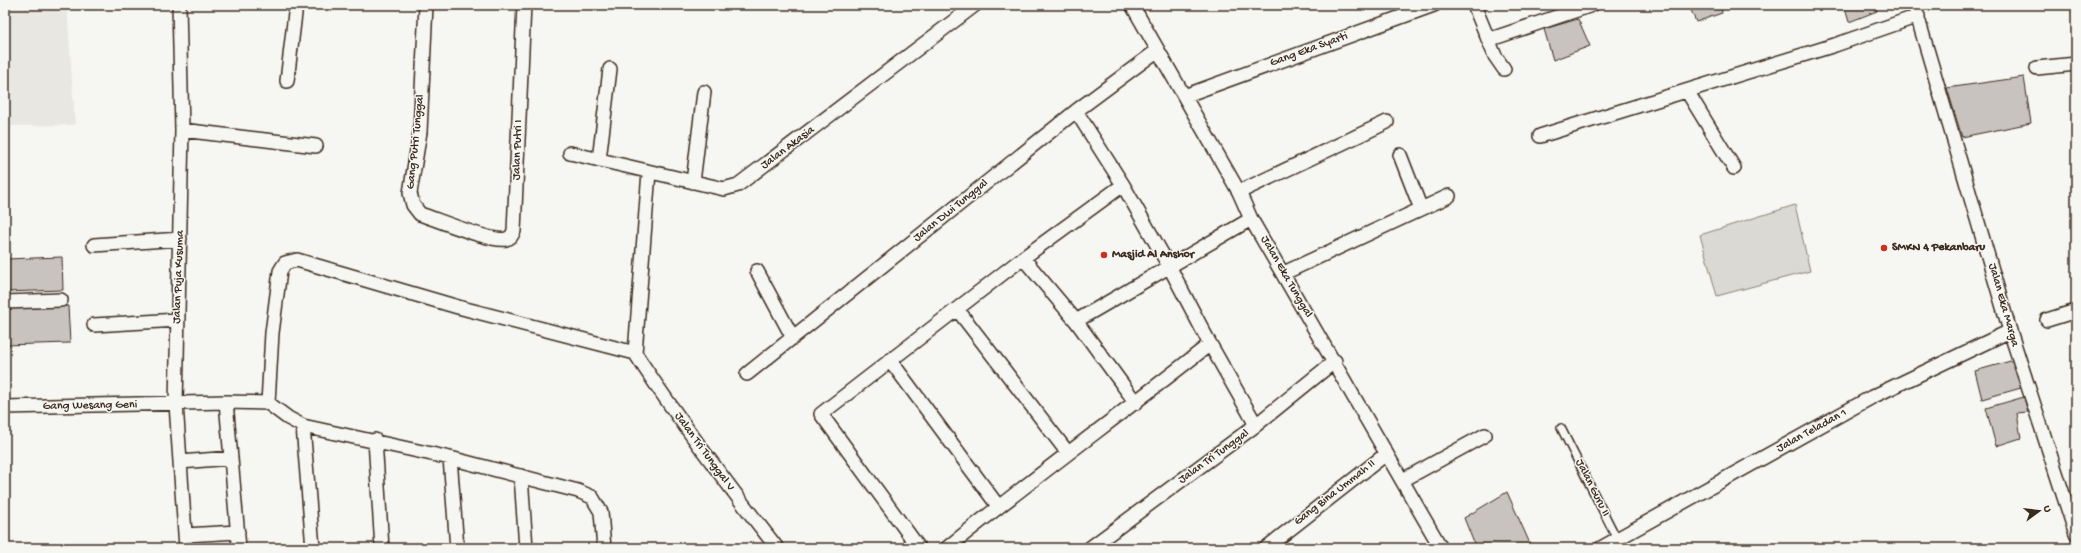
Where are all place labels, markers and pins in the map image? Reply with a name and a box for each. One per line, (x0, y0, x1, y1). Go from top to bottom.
place label: SMKN 4 Pekanbaru (1892, 241, 1985, 255)
marker: SMKN 4 Pekanbaru (1879, 243, 1889, 253)
place label: Masjid Al Anshor (1112, 248, 1196, 262)
marker: Masjid Al Anshor (1099, 250, 1109, 260)

